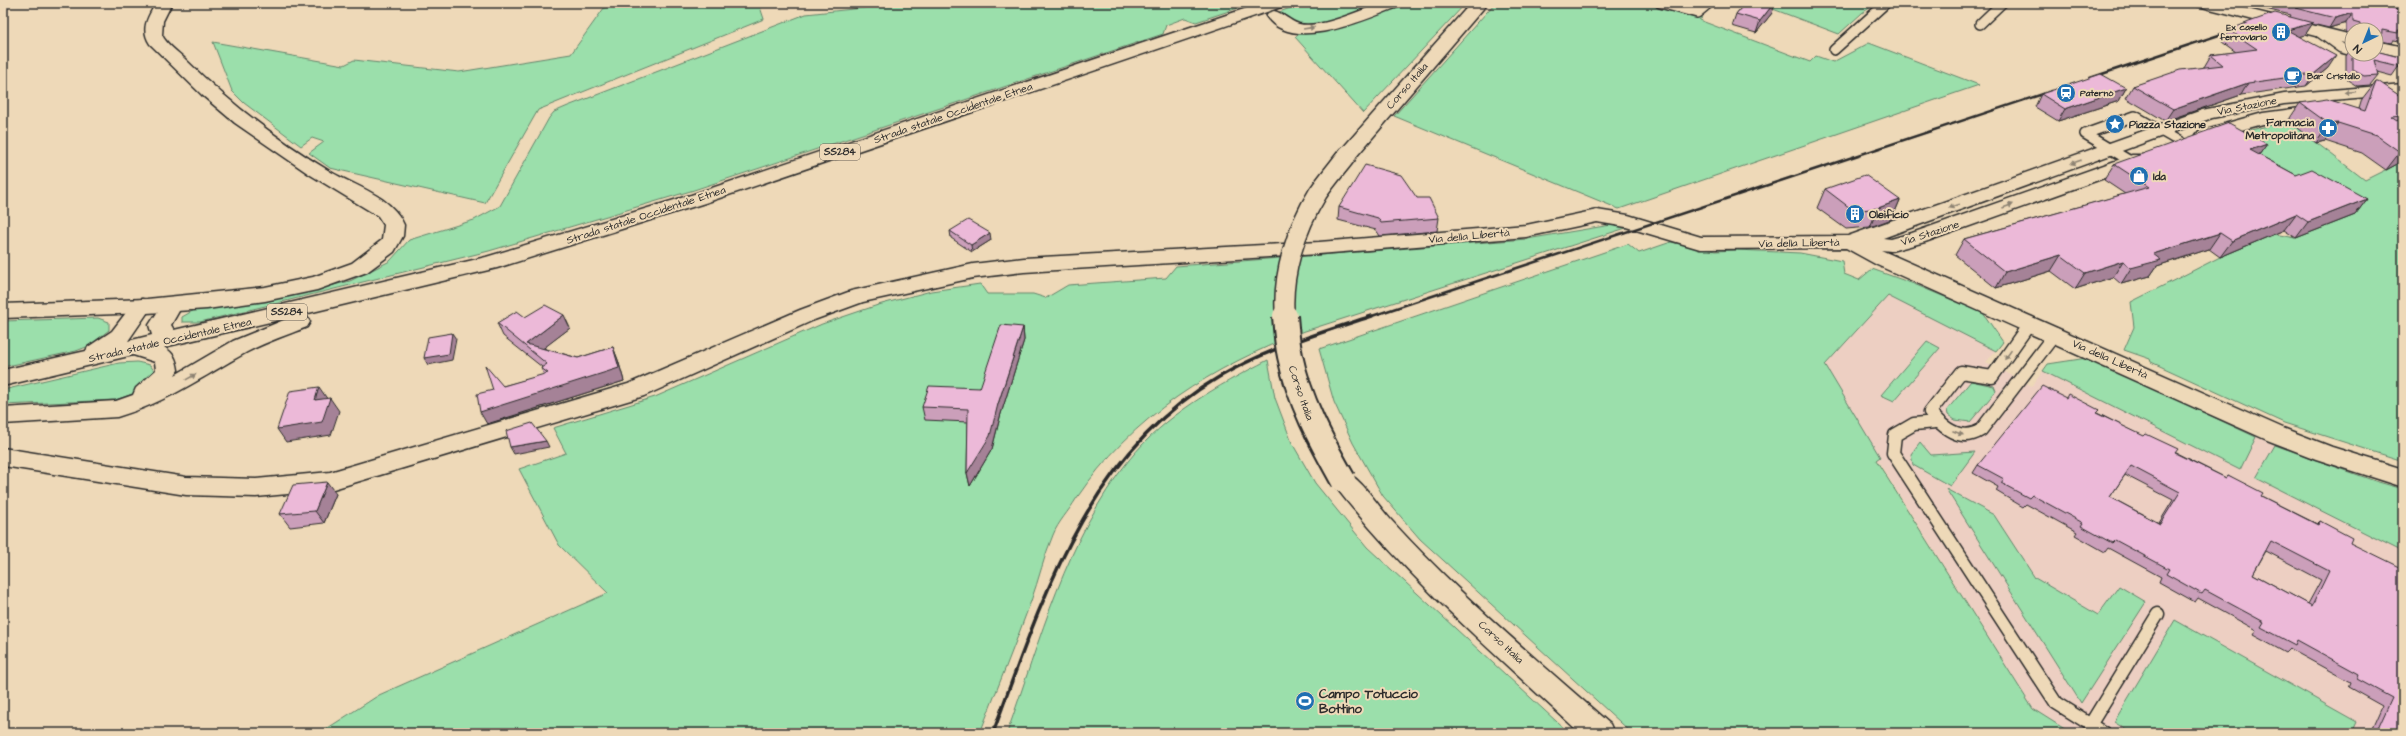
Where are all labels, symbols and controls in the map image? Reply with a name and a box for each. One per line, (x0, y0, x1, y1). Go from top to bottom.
place label: Ex casello ferroviario (2219, 21, 2268, 44)
building icon: Ex casello ferroviario (2270, 21, 2292, 43)
north arrow (2344, 22, 2384, 62)
one-way arrow (1303, 25, 1315, 31)
text: N (2350, 41, 2365, 57)
street label: Corso Italia (1383, 59, 1432, 112)
cafe icon: Bar Cristallo (2282, 65, 2304, 87)
place label: Bar Cristallo (2307, 70, 2361, 83)
street label: Strada statale Occidentale Etnea (872, 79, 1035, 147)
station icon: Paternò (2055, 82, 2077, 104)
place label: Paternò (2080, 87, 2114, 100)
one-way arrow (2344, 89, 2356, 96)
street label: Via Stazione (2216, 93, 2278, 119)
place icon: Piazza Stazione (2104, 113, 2126, 135)
place label: Farmacia Metropolitana (2245, 115, 2314, 144)
place label: Piazza Stazione (2129, 117, 2206, 132)
pharmacy icon: Farmacia Metropolitana (2317, 117, 2339, 139)
road number: SS284 (820, 144, 860, 160)
one-way arrow (2070, 159, 2082, 165)
shop icon: Ida (2128, 165, 2150, 187)
place label: Ida (2153, 169, 2166, 184)
street label: Strada statale Occidentale Etnea (564, 182, 728, 248)
building icon: Oleificio (1844, 203, 1866, 225)
one-way arrow (1948, 203, 1960, 209)
one-way arrow (2002, 203, 2014, 209)
place label: Oleificio (1869, 207, 1910, 222)
street label: Via Stazione (1899, 217, 1961, 249)
street label: Via della Libertà (1428, 225, 1510, 247)
street label: Via della Libertà (1758, 235, 1840, 251)
road number: SS284 (267, 304, 307, 320)
street label: Strada statale Occidentale Etnea (87, 314, 253, 366)
street label: Via della Libertà (2070, 336, 2150, 383)
one-way arrow (2004, 350, 2012, 360)
street label: Corso Italia (1285, 364, 1317, 423)
one-way arrow (185, 373, 197, 380)
one-way arrow (1952, 430, 1964, 436)
street label: Corso Italia (1475, 617, 1527, 667)
place label: Campo Totuccio Bottino (1319, 685, 1418, 718)
sports icon: Campo Totuccio Bottino (1294, 690, 1316, 712)

